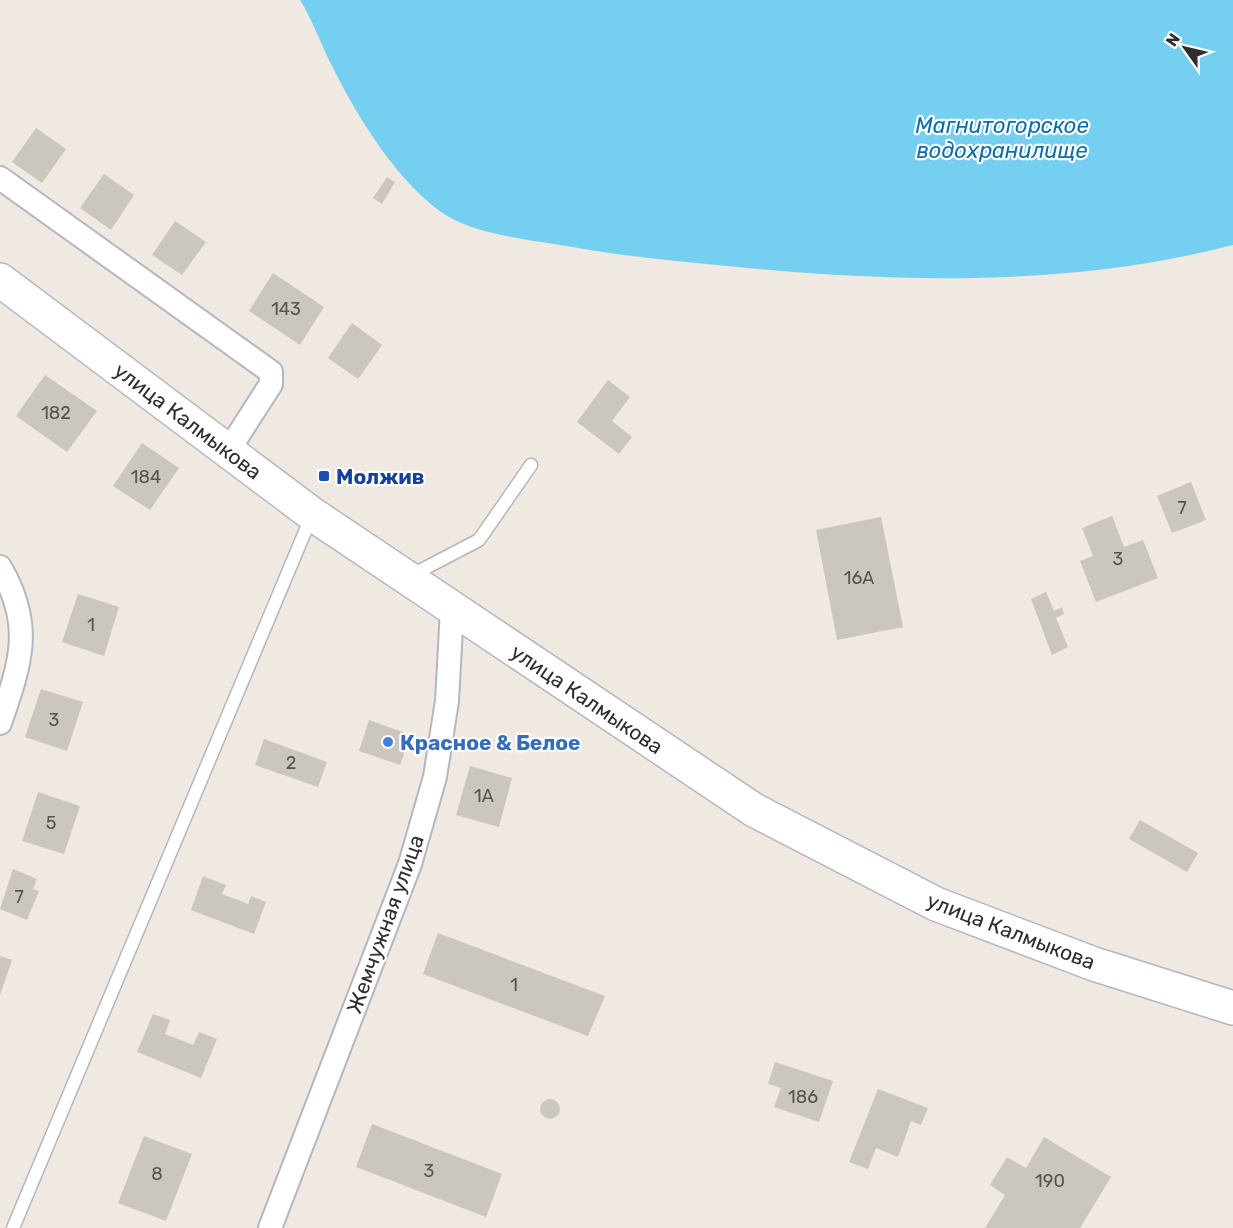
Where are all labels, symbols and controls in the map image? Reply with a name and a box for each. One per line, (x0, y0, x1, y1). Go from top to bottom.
north arrow (1155, 18, 1215, 78)
text: N (1162, 30, 1184, 50)
water label: Магнитогорское водохранилище (915, 112, 1089, 164)
house number: 143 (271, 298, 301, 320)
street label: улица Калмыкова (109, 357, 267, 485)
house number: 182 (41, 402, 71, 424)
place label: Молжив (336, 464, 425, 489)
house number: 184 (131, 466, 161, 488)
marker: Молжив (317, 469, 331, 483)
house number: 7 (1177, 497, 1187, 519)
house number: 3 (1113, 548, 1123, 570)
house number: 16А (844, 567, 874, 589)
house number: 1 (87, 614, 95, 636)
street label: улица Калмыкова (506, 639, 668, 759)
house number: 3 (49, 709, 59, 731)
place label: Красное & Белое (400, 730, 581, 755)
marker: Красное & Белое (381, 735, 395, 749)
house number: 2 (286, 752, 296, 774)
house number: 1А (474, 785, 494, 807)
house number: 5 (46, 812, 56, 834)
street label: Жемчужная улица (341, 831, 429, 1017)
house number: 7 (14, 886, 24, 908)
street label: улица Калмыкова (923, 887, 1099, 975)
house number: 1 (510, 974, 518, 996)
house number: 186 (788, 1086, 818, 1108)
house number: 3 (424, 1160, 434, 1182)
house number: 8 (151, 1163, 163, 1185)
house number: 190 (1035, 1170, 1065, 1192)

